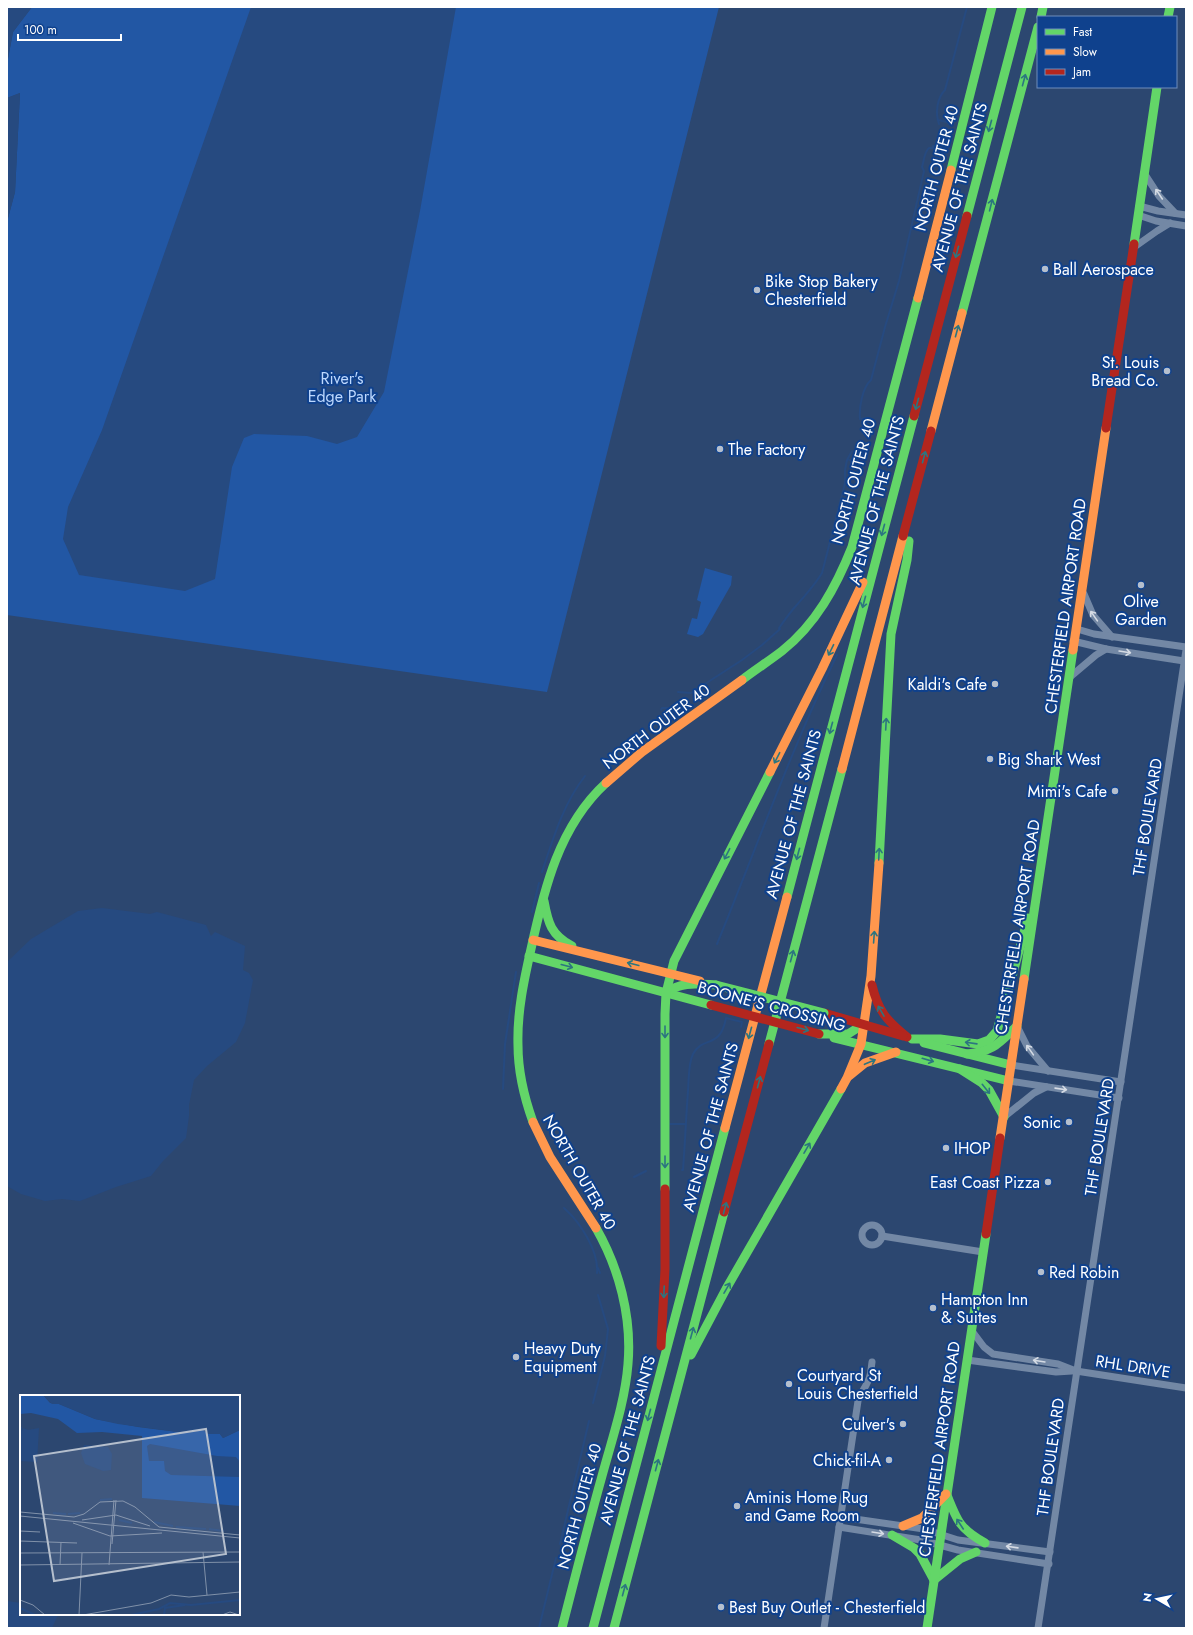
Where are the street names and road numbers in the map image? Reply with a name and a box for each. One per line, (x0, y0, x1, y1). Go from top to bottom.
street label: AVENUE OF THE SAINTS (926, 100, 993, 274)
street label: NORTH OUTER 40 (909, 103, 964, 234)
street label: AVENUE OF THE SAINTS (843, 413, 910, 587)
street label: NORTH OUTER 40 (826, 416, 881, 547)
street label: CHESTERFIELD AIRPORT ROAD (1039, 497, 1092, 715)
street label: NORTH OUTER 40 (598, 678, 715, 774)
street label: AVENUE OF THE SAINTS (760, 727, 827, 901)
street label: THF BOULEVARD (1127, 757, 1168, 877)
street label: CHESTERFIELD AIRPORT ROAD (989, 818, 1046, 1036)
street label: BOONE'S CROSSING (695, 976, 848, 1037)
street label: AVENUE OF THE SAINTS (677, 1040, 744, 1214)
street label: THF BOULEVARD (1079, 1077, 1120, 1197)
street label: NORTH OUTER 40 (537, 1111, 622, 1234)
street label: CHESTERFIELD AIRPORT ROAD (913, 1340, 966, 1558)
street label: RHL DRIVE (1094, 1349, 1172, 1384)
street label: AVENUE OF THE SAINTS (594, 1353, 661, 1527)
street label: THF BOULEVARD (1031, 1397, 1070, 1517)
street label: NORTH OUTER 40 (552, 1441, 607, 1572)

